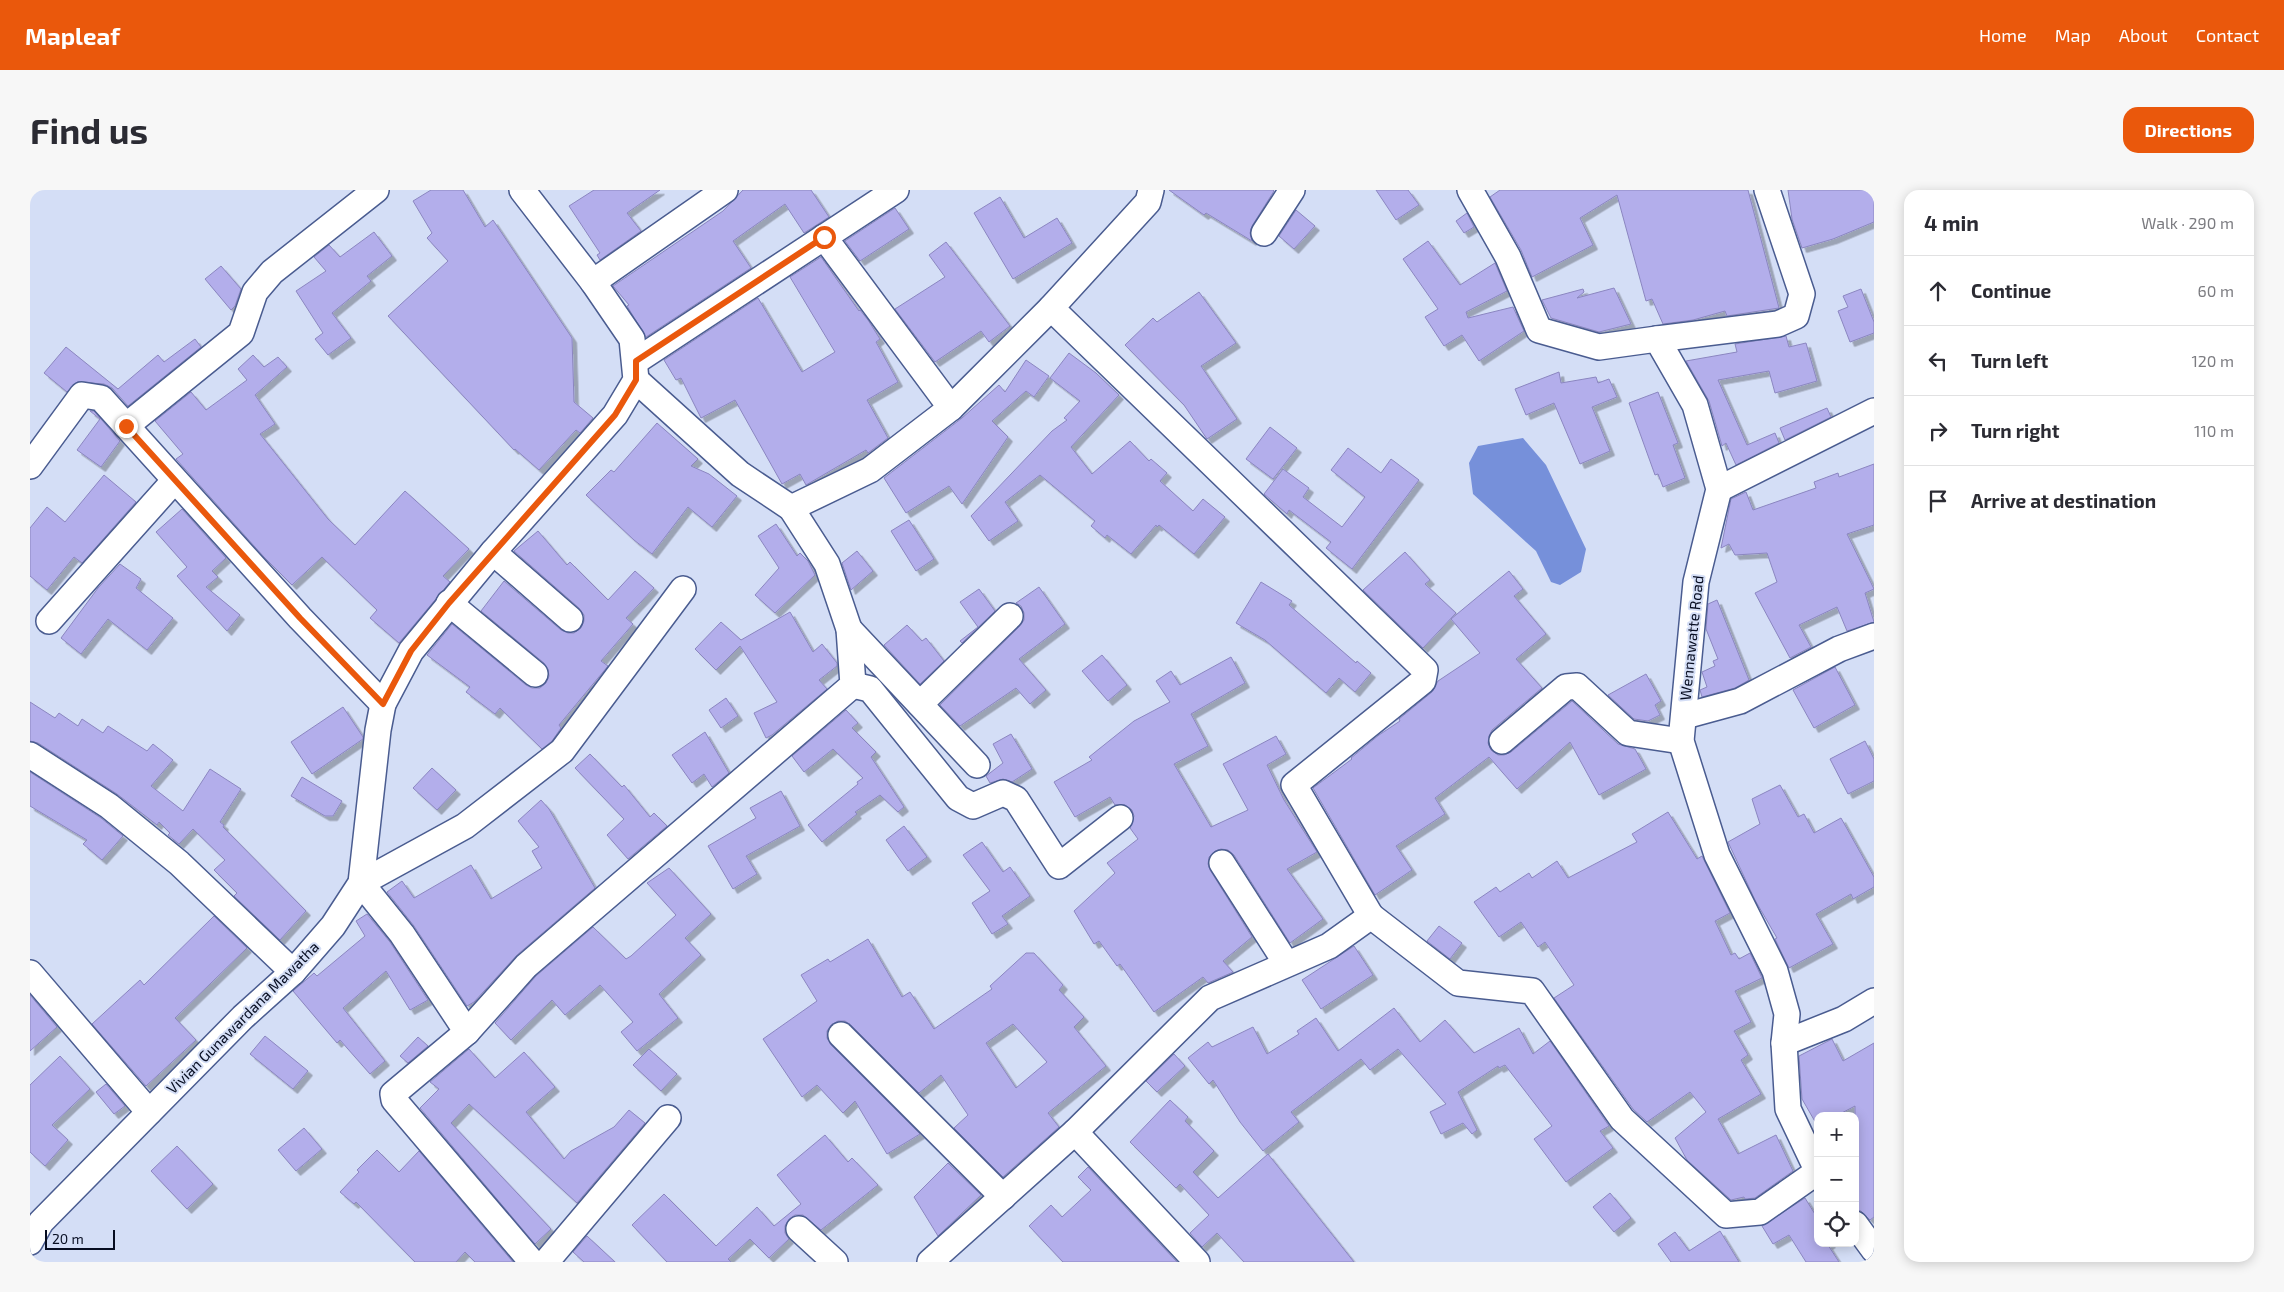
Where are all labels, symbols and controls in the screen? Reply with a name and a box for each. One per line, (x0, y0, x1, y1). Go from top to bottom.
text: Mapleaf (25, 21, 120, 50)
text: Home (1979, 24, 2027, 46)
text: Map (2055, 24, 2091, 46)
text: About (2119, 24, 2168, 46)
text: Contact (2196, 24, 2259, 46)
button: Directions (2123, 107, 2254, 153)
text: Find us (30, 109, 148, 151)
text: 4 min (1924, 210, 1979, 235)
text: Walk · 290 m (2141, 213, 2234, 232)
route start (813, 226, 836, 249)
icon: ahead (1924, 277, 1952, 305)
text: Continue (1971, 279, 2051, 302)
text: 60 m (2198, 281, 2234, 300)
icon: left (1924, 347, 1952, 375)
text: Turn left (1971, 349, 2048, 372)
text: 120 m (2191, 351, 2234, 370)
route end (115, 415, 138, 438)
icon: right (1924, 417, 1952, 445)
text: Turn right (1971, 419, 2059, 442)
text: 110 m (2194, 421, 2234, 440)
icon: arrive (1924, 487, 1952, 515)
text: Arrive at destination (1971, 489, 2156, 512)
street label: Wennawatte Road (1675, 574, 1707, 701)
street label: Vivian Gunawardana Mawatha (162, 937, 322, 1097)
map controls (1814, 1112, 1859, 1247)
button: + (1814, 1112, 1859, 1157)
button: − (1814, 1157, 1859, 1202)
button: locate (1814, 1202, 1859, 1247)
scale bar (45, 1227, 115, 1250)
text: 20 m (52, 1230, 84, 1247)

